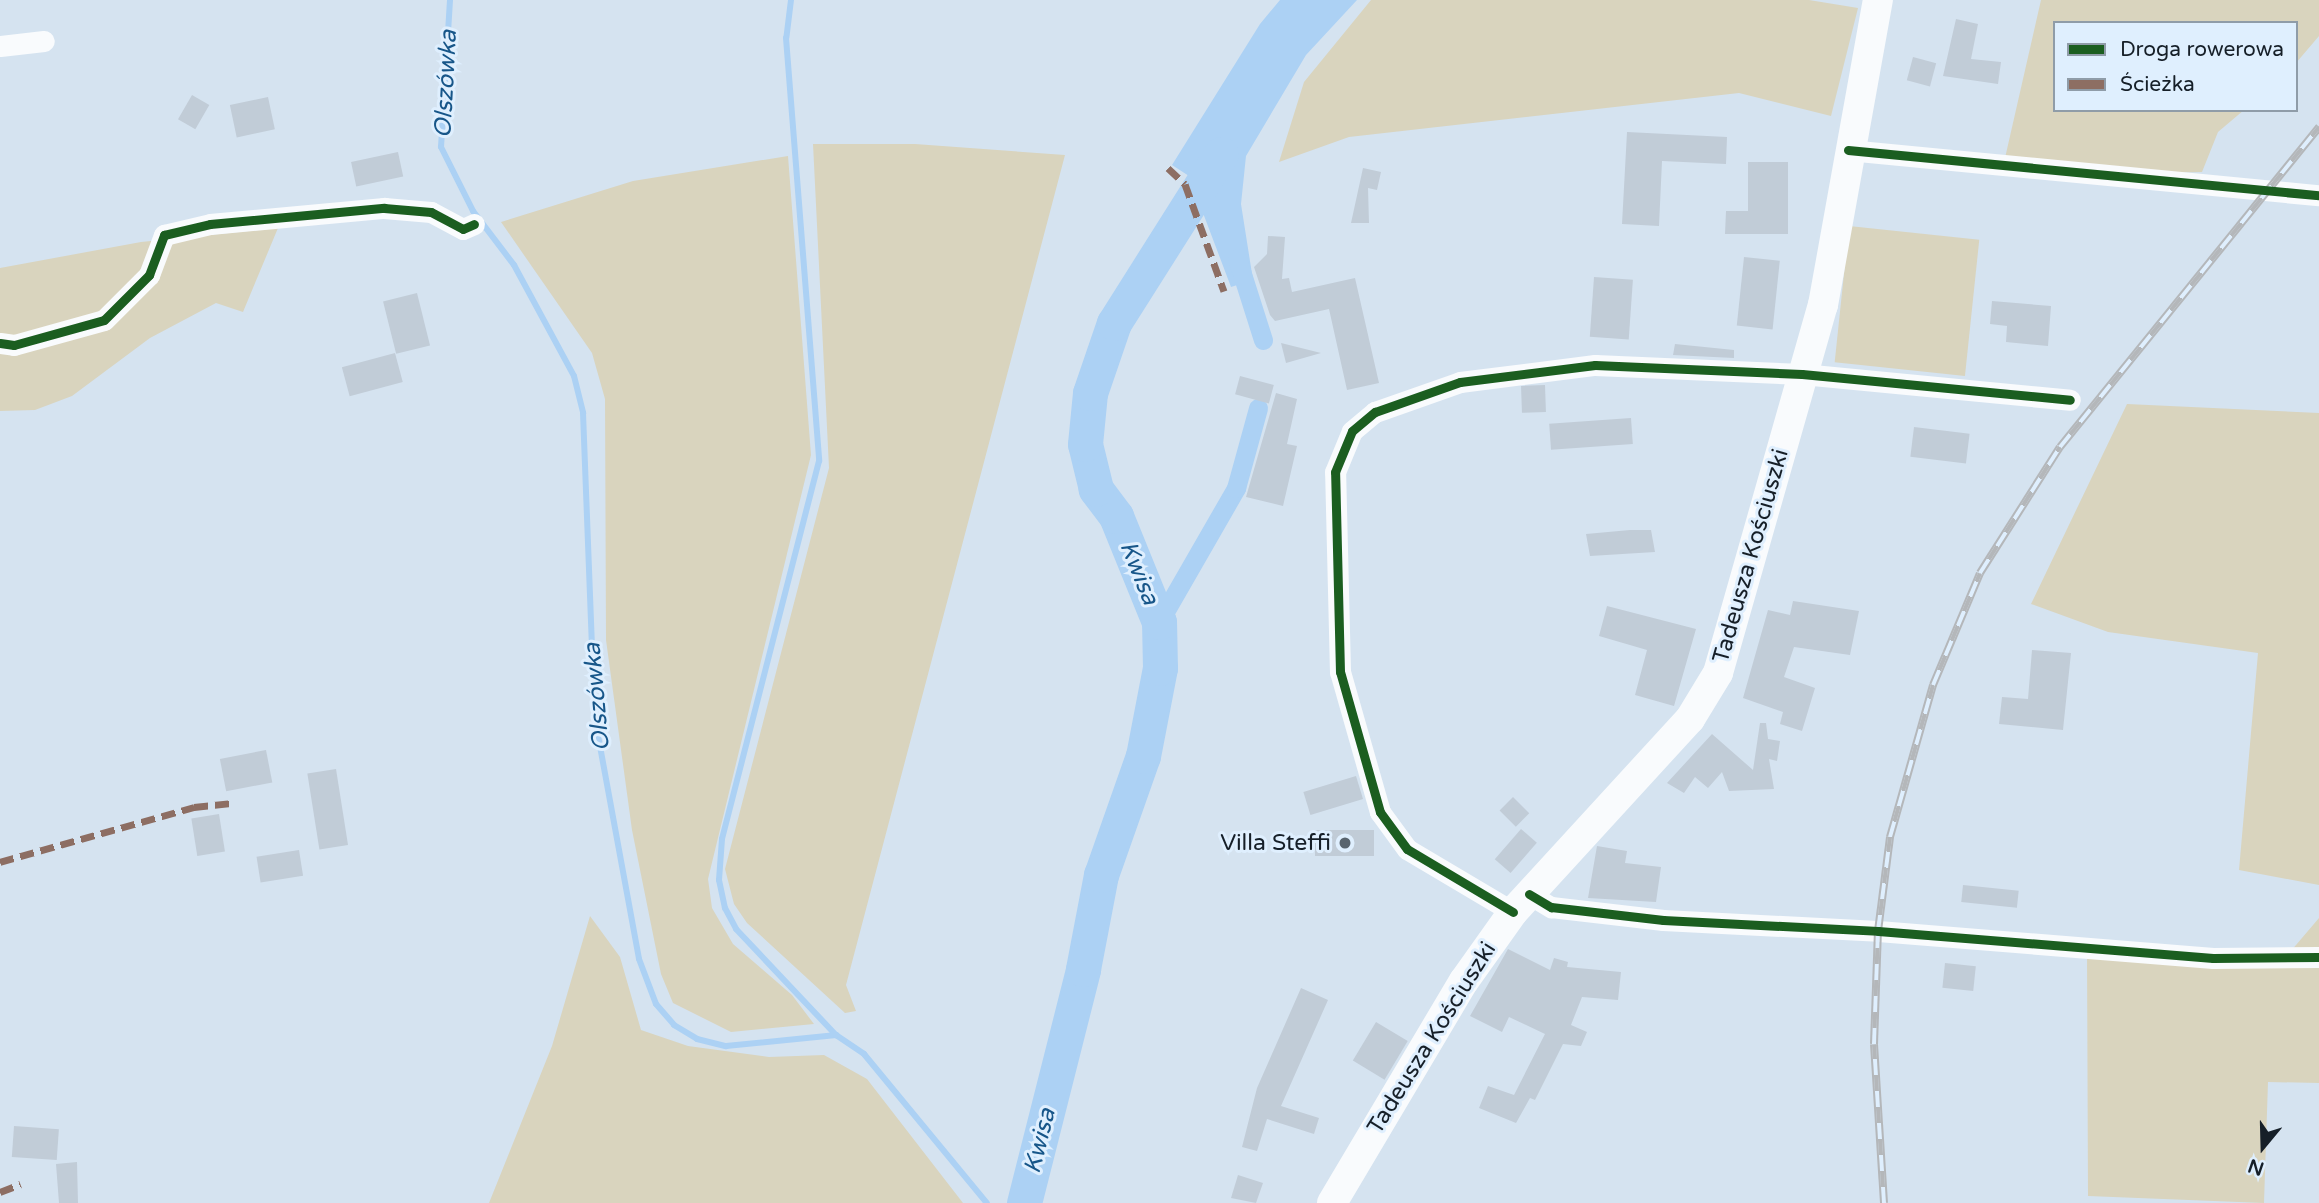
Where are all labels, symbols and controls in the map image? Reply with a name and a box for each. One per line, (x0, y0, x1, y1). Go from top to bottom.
legend (2053, 21, 2298, 112)
water label: Olszówka (429, 29, 463, 139)
text: Droga rowerowa (2120, 37, 2284, 62)
text: Ścieżka (2120, 72, 2195, 97)
street label: Tadeusza Kościuszki (1707, 446, 1795, 666)
water label: Kwisa (1113, 537, 1165, 609)
water label: Olszówka (578, 642, 616, 752)
place label: Villa Steffi (1220, 829, 1331, 857)
marker: Villa Steffi (1337, 835, 1353, 851)
street label: Tadeusza Kościuszki (1362, 937, 1502, 1139)
water label: Kwisa (1018, 1105, 1062, 1177)
north arrow (2228, 1112, 2298, 1182)
text: N (2245, 1154, 2267, 1180)

